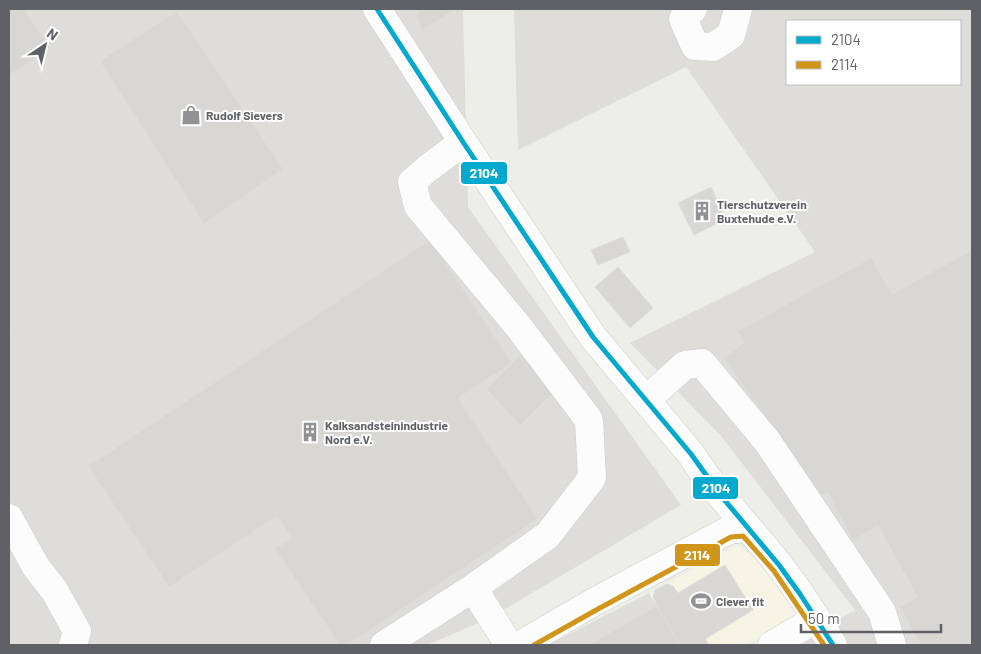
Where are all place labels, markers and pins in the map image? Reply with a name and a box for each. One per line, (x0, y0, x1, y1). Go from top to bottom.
shop icon: Rudolf Sievers (180, 104, 202, 126)
place label: Rudolf Sievers (206, 108, 283, 122)
place label: Tierschutzverein Buxtehude e.V. (717, 197, 807, 225)
building icon: Tierschutzverein Buxtehude e.V. (691, 200, 713, 222)
place label: Kalksandsteinindustrie Nord e.V. (325, 418, 449, 446)
building icon: Kalksandsteinindustrie Nord e.V. (299, 421, 321, 443)
sports icon: Clever fit (690, 590, 712, 612)
place label: Clever fit (716, 594, 765, 608)

